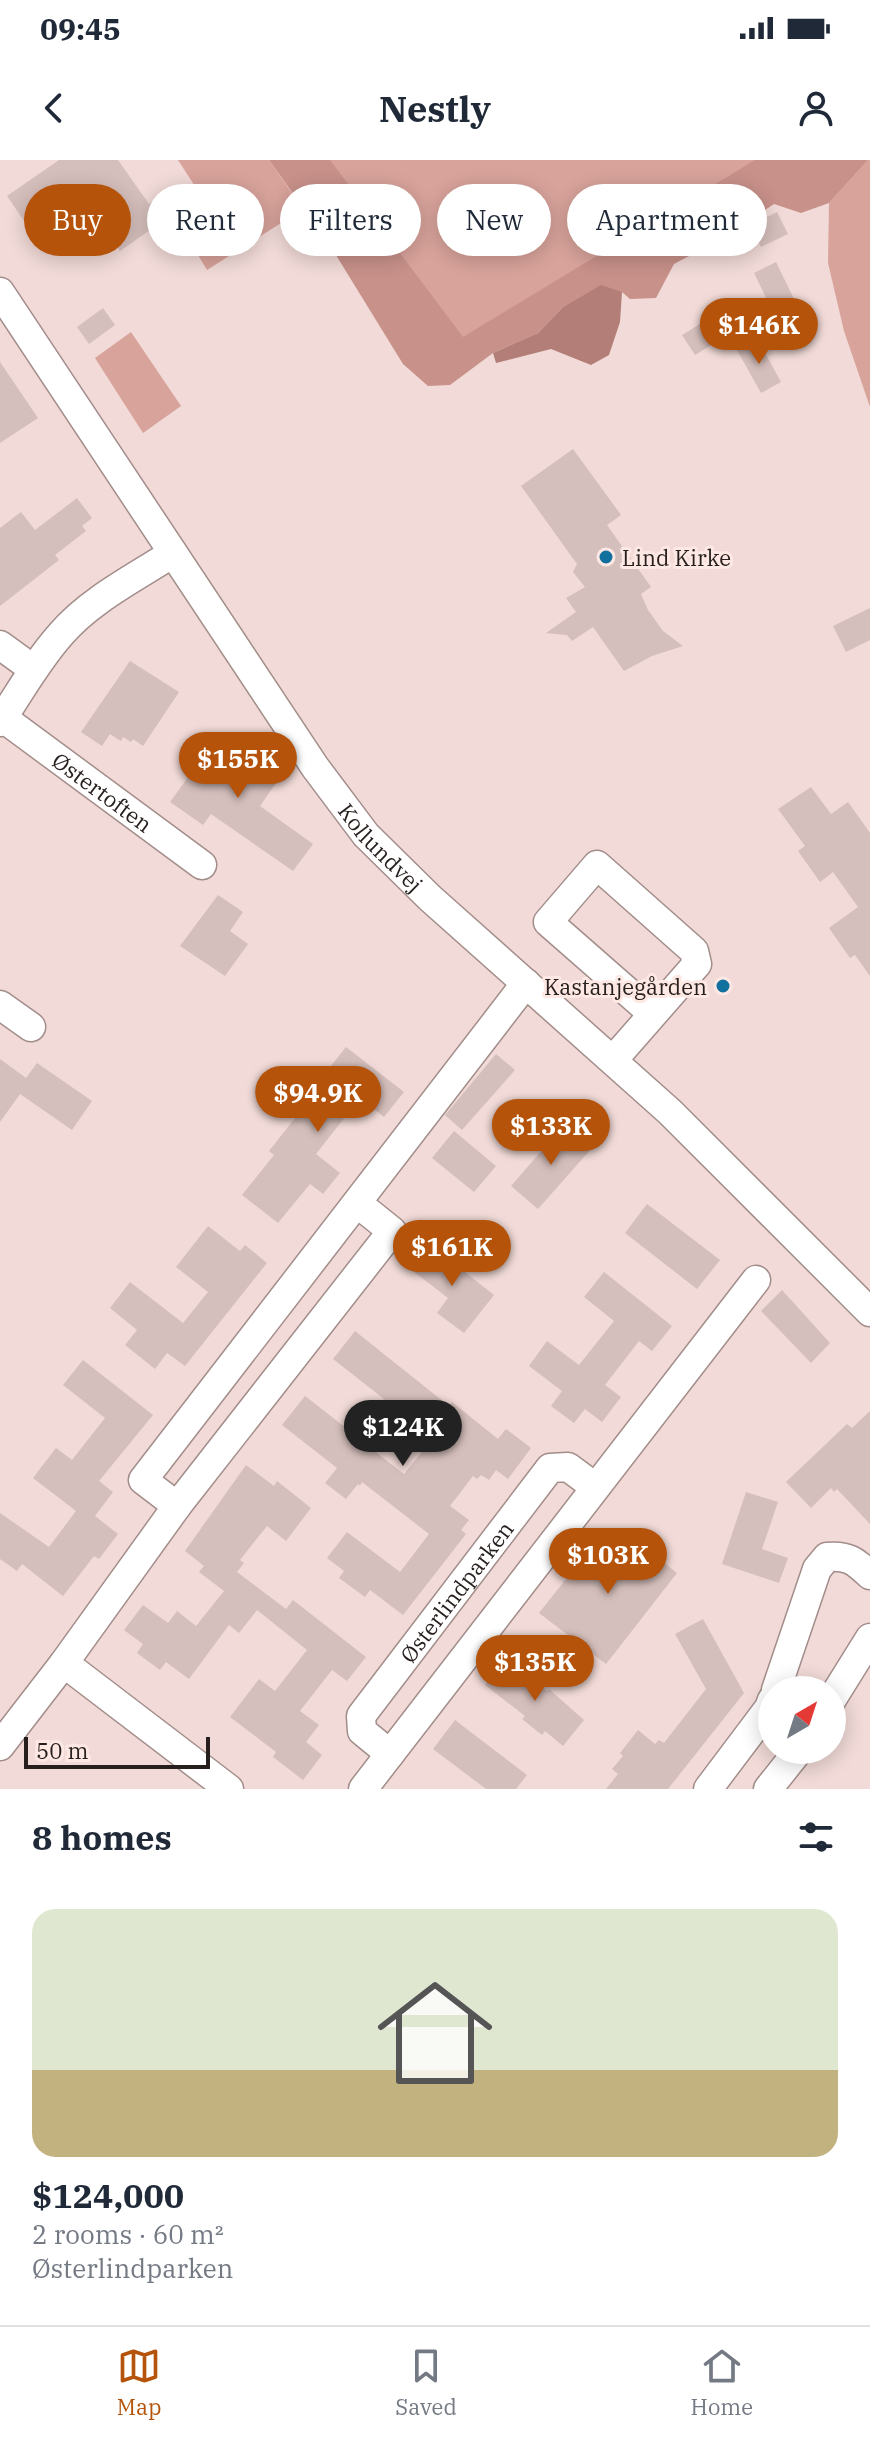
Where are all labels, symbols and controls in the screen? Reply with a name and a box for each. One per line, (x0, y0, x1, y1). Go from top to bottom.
text: 09:45 (40, 9, 121, 48)
text: Nestly (379, 85, 491, 132)
icon: back (32, 86, 76, 130)
icon: person (794, 86, 838, 130)
chip: Buy (24, 184, 131, 256)
chip: Rent (147, 184, 264, 256)
chip: Filters (280, 184, 421, 256)
chip: New (437, 184, 551, 256)
chip: Apartment (567, 184, 767, 256)
pin: $146K (703, 298, 815, 366)
text: $146K (718, 307, 800, 341)
place label: Lind Kirke (622, 543, 731, 572)
marker: Lind Kirke (597, 548, 615, 566)
pin: $155K (182, 732, 294, 800)
text: $155K (197, 741, 279, 775)
street label: Østertoften (47, 745, 158, 838)
street label: Kollundvej (332, 797, 430, 898)
place label: Kastanjegården (544, 972, 707, 1001)
marker: Kastanjegården (714, 977, 732, 995)
pin: $94.9K (253, 1066, 383, 1134)
text: $94.9K (273, 1075, 363, 1109)
pin: $133K (495, 1099, 607, 1167)
text: $133K (510, 1108, 592, 1142)
pin: $161K (396, 1220, 508, 1288)
text: $161K (411, 1229, 493, 1263)
pin: $124K (347, 1400, 459, 1468)
text: $124K (362, 1409, 444, 1443)
street label: Østerlindparken (393, 1515, 519, 1668)
pin: $103K (552, 1528, 664, 1596)
text: $103K (567, 1537, 649, 1571)
pin: $135K (479, 1635, 591, 1703)
text: $135K (494, 1644, 576, 1678)
north arrow (758, 1676, 846, 1764)
map controls (758, 1676, 846, 1764)
scale bar (24, 1733, 210, 1769)
text: 50 m (36, 1736, 88, 1765)
text: 8 homes (32, 1815, 172, 1859)
icon: filters (794, 1815, 838, 1859)
icon: home (363, 1961, 507, 2105)
text: $124,000 (32, 2173, 184, 2217)
text: 2 rooms · 60 m² (32, 2217, 224, 2251)
text: Østerlindparken (32, 2251, 233, 2285)
tab: Map (117, 2344, 162, 2421)
tab: Saved (395, 2344, 457, 2421)
tab: Home (691, 2344, 753, 2421)

